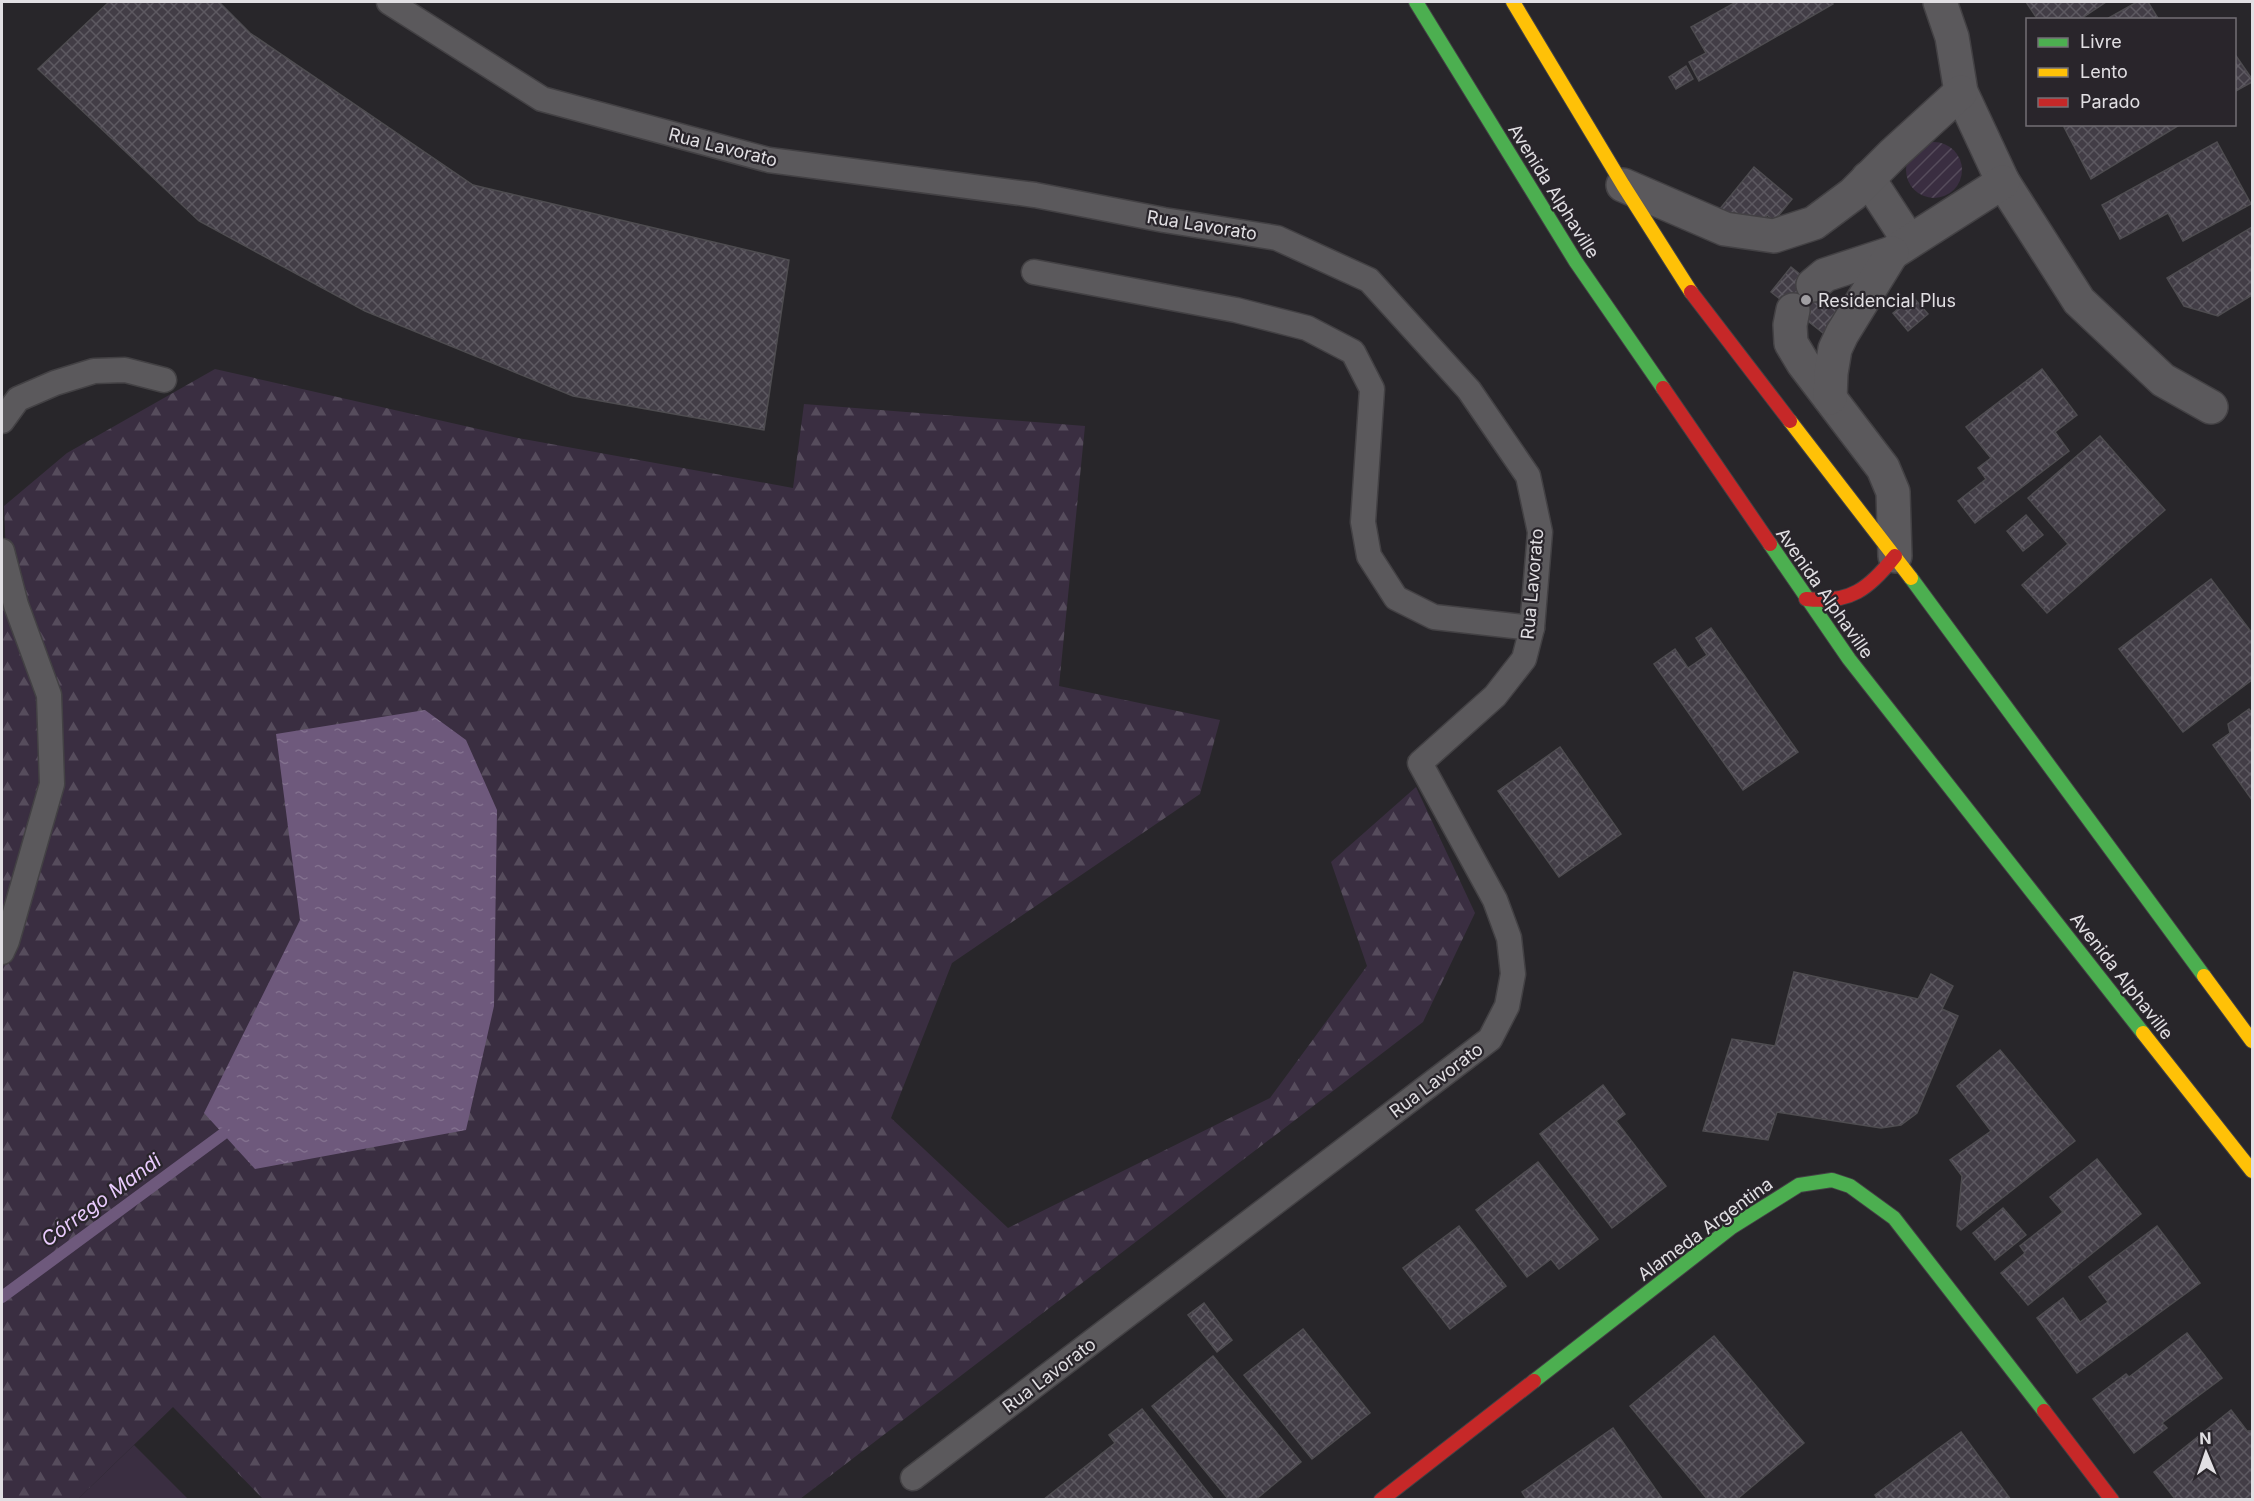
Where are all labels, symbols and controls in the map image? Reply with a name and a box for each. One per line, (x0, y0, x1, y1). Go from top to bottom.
legend (2026, 18, 2236, 126)
text: Livre (2080, 31, 2122, 52)
text: Lento (2080, 61, 2128, 82)
text: Parado (2080, 91, 2140, 112)
street label: Avenida Alphaville (1504, 120, 1604, 262)
street label: Rua Lavorato (666, 123, 780, 171)
street label: Rua Lavorato (1145, 206, 1259, 244)
place label: Residencial Plus (1818, 290, 1956, 311)
marker: Residencial Plus (1799, 293, 1813, 307)
street label: Avenida Alphaville (1772, 524, 1878, 662)
street label: Rua Lavorato (1517, 528, 1547, 640)
street label: Avenida Alphaville (2066, 909, 2178, 1043)
street label: Rua Lavorato (1385, 1038, 1487, 1122)
water label: Córrego Mandi (36, 1148, 167, 1252)
street label: Alameda Argentina (1634, 1173, 1776, 1285)
street label: Rua Lavorato (998, 1333, 1100, 1417)
north arrow (2176, 1423, 2236, 1483)
text: N (2199, 1428, 2212, 1448)

